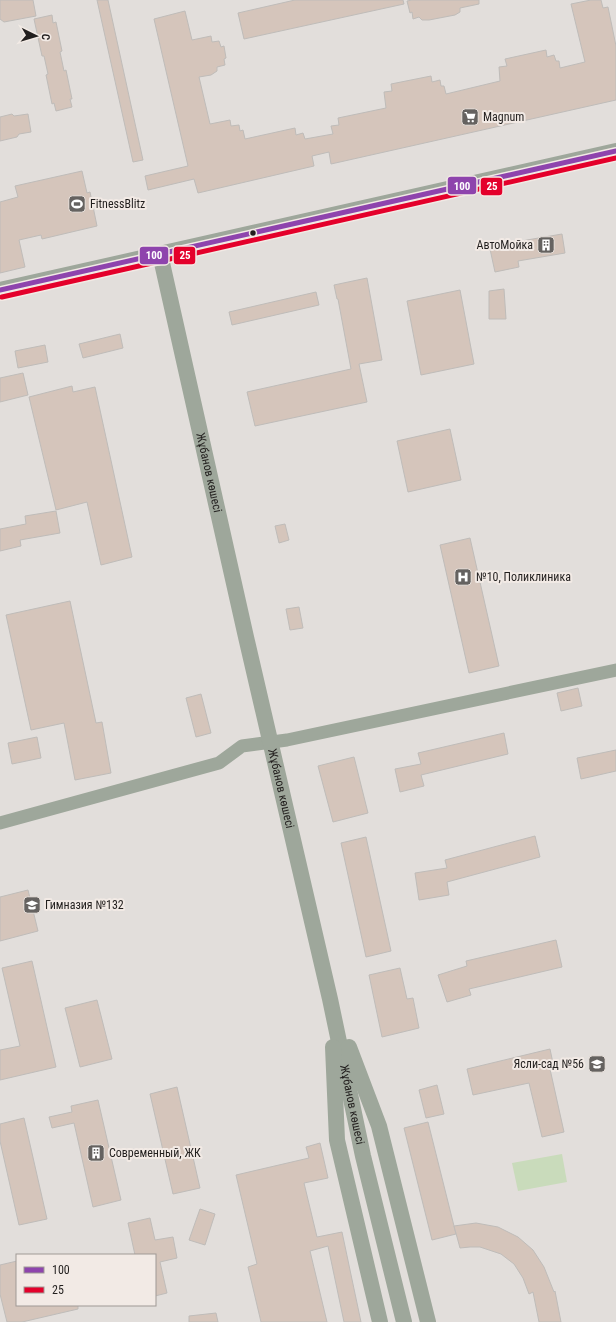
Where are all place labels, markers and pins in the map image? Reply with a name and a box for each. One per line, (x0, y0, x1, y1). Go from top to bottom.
supermarket icon: Magnum (460, 107, 480, 127)
place label: Magnum (483, 110, 524, 124)
sports icon: FitnessBlitz (67, 194, 87, 214)
place label: FitnessBlitz (90, 197, 145, 211)
unlabelled marker (248, 228, 258, 238)
building icon: АвтоМойка (536, 235, 556, 255)
place label: АвтоМойка (477, 238, 533, 252)
hospital icon: №10, Поликлиника (453, 567, 473, 587)
place label: №10, Поликлиника (476, 570, 571, 584)
school or university icon: Гимназия №132 (22, 895, 42, 915)
place label: Гимназия №132 (45, 898, 124, 912)
school or university icon: Ясли-сад №56 (587, 1054, 607, 1074)
place label: Ясли-сад №56 (514, 1057, 584, 1071)
building icon: Современный, ЖК (86, 1143, 106, 1163)
place label: Современный, ЖК (109, 1146, 201, 1160)

